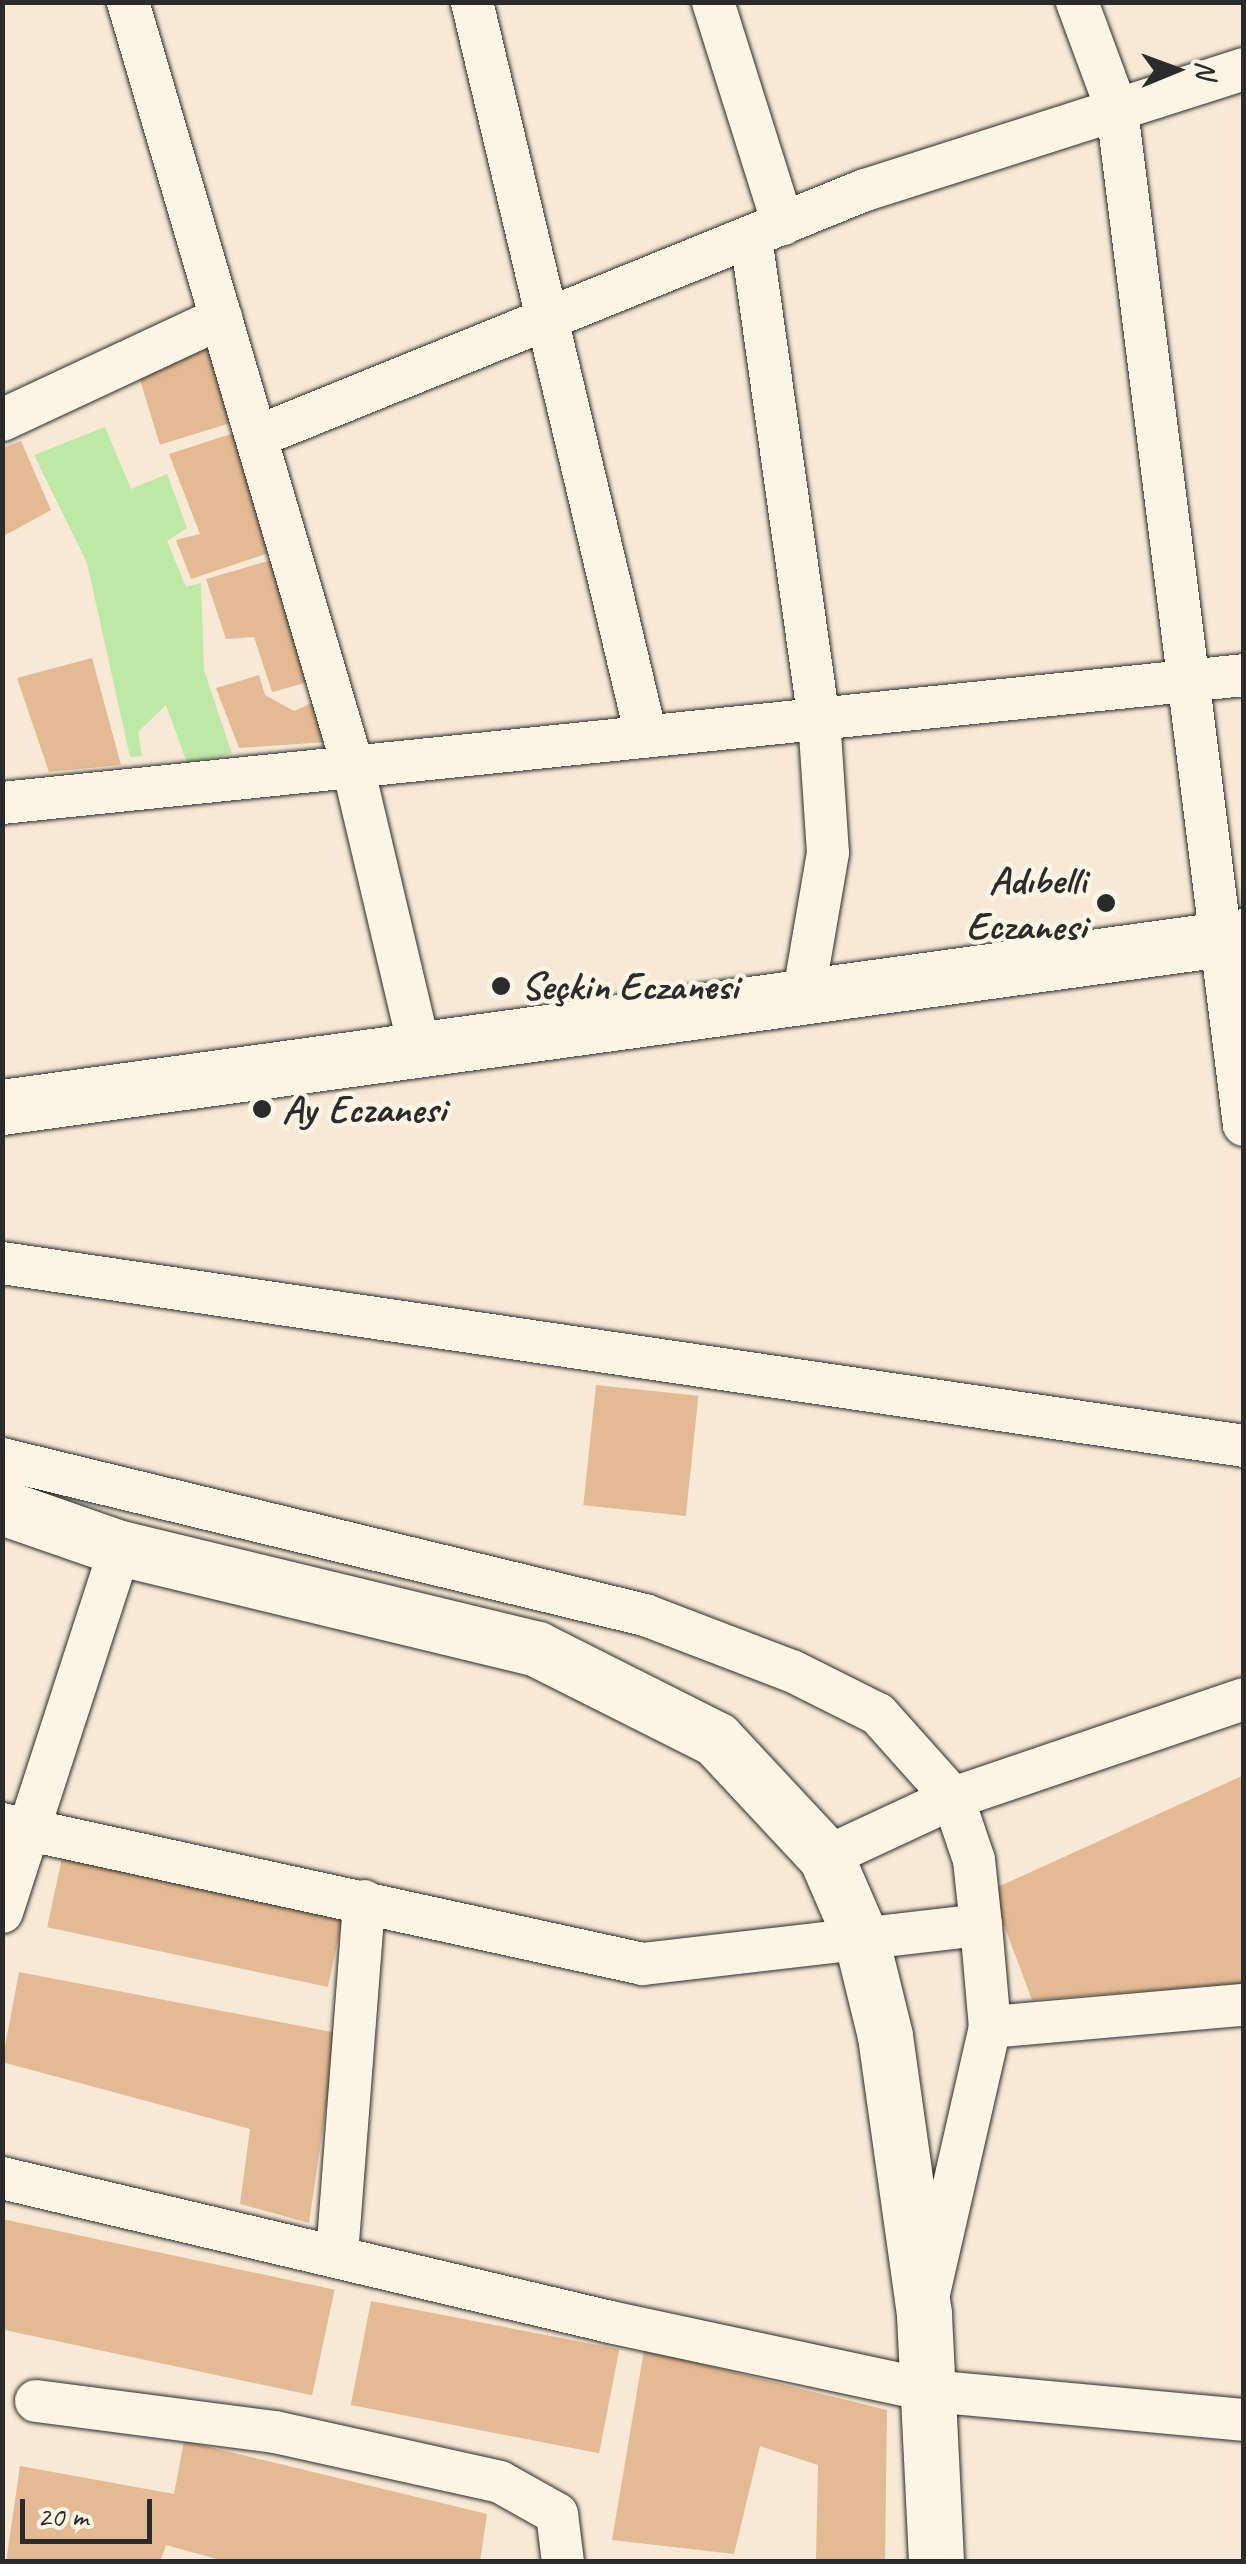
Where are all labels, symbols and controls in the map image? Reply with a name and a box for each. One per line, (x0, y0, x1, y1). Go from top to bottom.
north arrow (1126, 20, 1226, 120)
text: N (1189, 60, 1224, 78)
place label: Adıbelli Eczanesi (966, 856, 1086, 950)
marker: Adıbelli Eczanesi (1095, 892, 1117, 914)
place label: Seçkin Eczanesi (521, 962, 739, 1010)
marker: Seçkin Eczanesi (490, 975, 512, 997)
place label: Ay Eczanesi (282, 1085, 445, 1133)
marker: Ay Eczanesi (251, 1098, 273, 1120)
scale bar (25, 2479, 158, 2541)
text: 20 m (37, 2497, 88, 2535)

